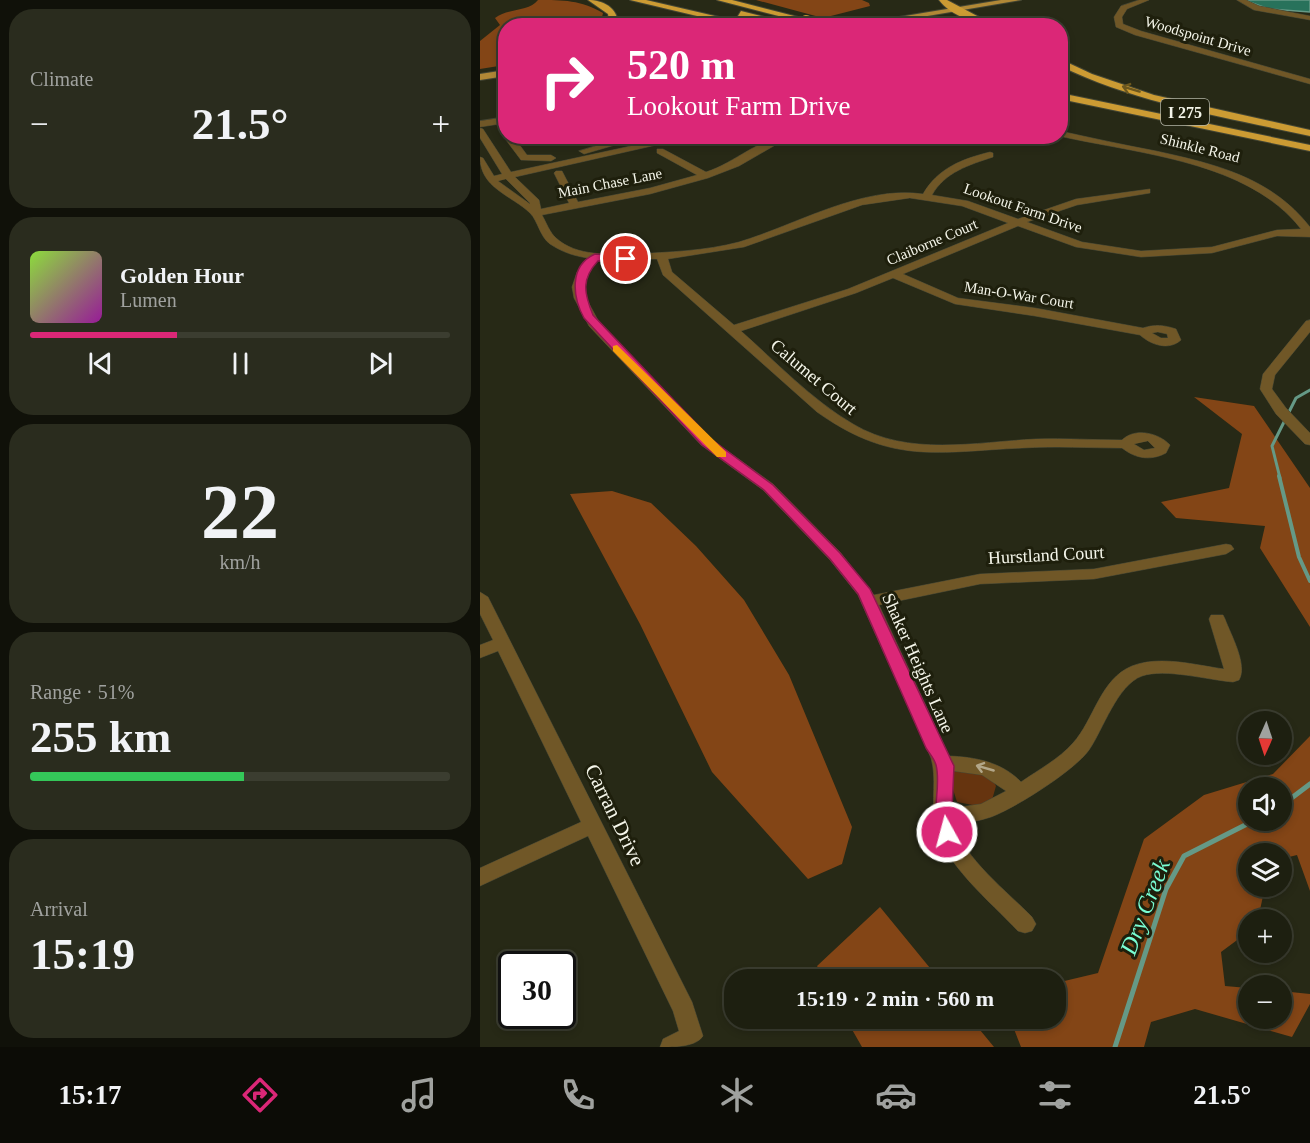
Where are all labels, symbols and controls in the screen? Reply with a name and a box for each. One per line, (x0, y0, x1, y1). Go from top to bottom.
street label: Woodspoint Drive (1143, 13, 1253, 59)
icon: right (528, 42, 606, 120)
text: 520 m (627, 42, 736, 88)
text: Climate (30, 68, 93, 90)
one-way arrow (1122, 83, 1141, 94)
text: Lookout Farm Drive (627, 91, 850, 121)
text: 21.5° (192, 99, 288, 149)
road number: I 275 (1161, 99, 1209, 125)
text: − (30, 106, 49, 142)
text: + (431, 106, 450, 142)
street label: Shinkle Road (1159, 130, 1242, 166)
street label: Main Chase Lane (557, 165, 664, 201)
street label: Lookout Farm Drive (962, 180, 1085, 236)
street label: Claiborne Court (884, 215, 981, 268)
pin (600, 233, 651, 284)
icon: arrive (609, 242, 642, 275)
text: Golden Hour (120, 263, 244, 288)
street label: Man-O-War Court (963, 278, 1076, 312)
text: Lumen (120, 289, 177, 311)
street label: Calumet Court (767, 335, 861, 419)
icon: previous (84, 347, 117, 380)
icon: pause (224, 347, 257, 380)
icon: next (364, 347, 397, 380)
text: 22 (201, 468, 279, 555)
street label: Hurstland Court (987, 542, 1105, 568)
text: km/h (219, 551, 261, 573)
street label: Shaker Heights Lane (878, 590, 958, 736)
text: Range · 51% (30, 681, 134, 703)
north arrow (1238, 711, 1292, 765)
map controls (1238, 711, 1292, 1029)
text: 255 km (30, 712, 171, 762)
street label: Carran Drive (580, 760, 650, 870)
one-way arrow (976, 762, 995, 773)
button: sound (1238, 777, 1292, 831)
position arrow (915, 800, 979, 864)
button: layers (1238, 843, 1292, 897)
water label: Dry Creek (1115, 855, 1175, 959)
text: Arrival (30, 898, 88, 920)
button: + (1238, 909, 1292, 963)
text: 15:19 (30, 929, 135, 979)
speed limit sign: 30 (498, 951, 576, 1029)
button: − (1238, 975, 1292, 1029)
text: 15:19 · 2 min · 560 m (796, 986, 994, 1011)
icon: directions (239, 1074, 281, 1116)
icon: music (398, 1074, 440, 1116)
icon: phone (557, 1074, 599, 1116)
icon: climate (716, 1074, 758, 1116)
icon: car (875, 1074, 917, 1116)
icon: filters (1034, 1074, 1076, 1116)
text: 15:17 (59, 1080, 122, 1110)
text: 21.5° (1193, 1080, 1251, 1110)

